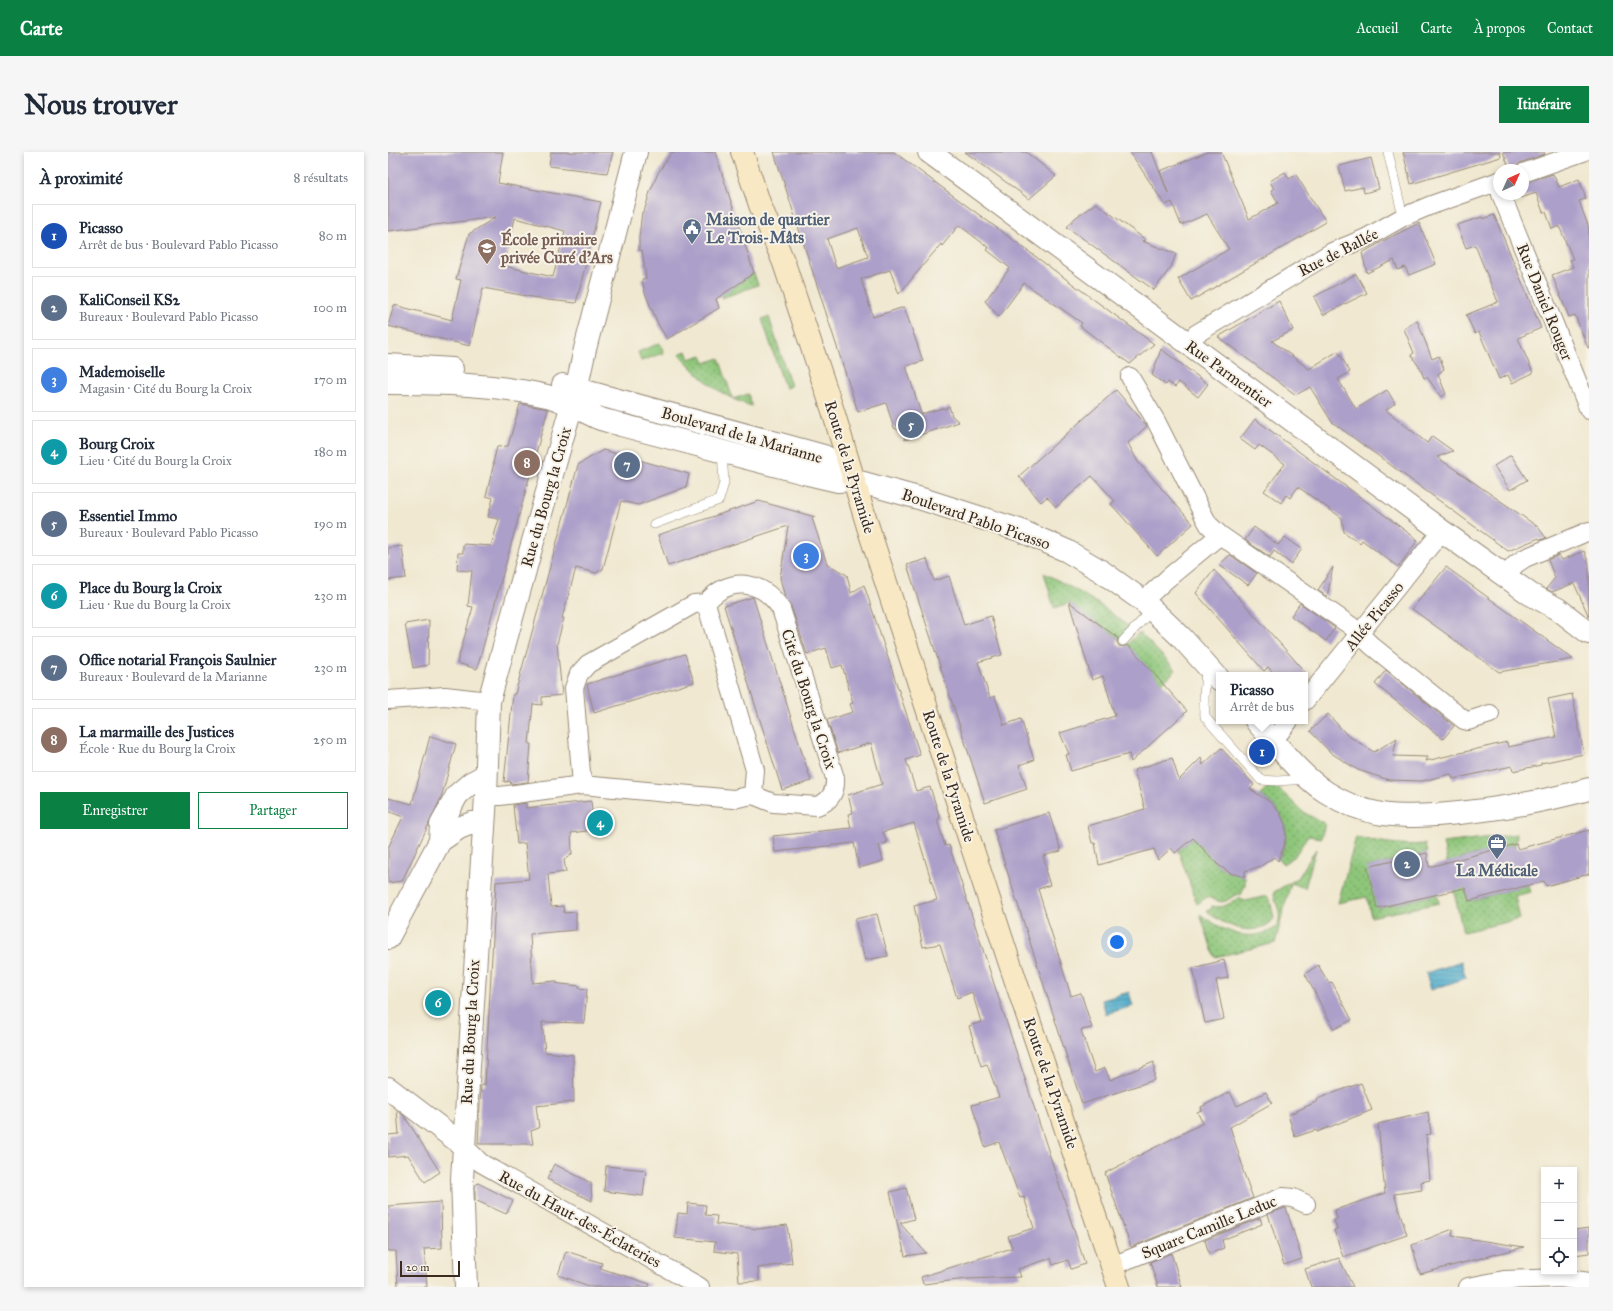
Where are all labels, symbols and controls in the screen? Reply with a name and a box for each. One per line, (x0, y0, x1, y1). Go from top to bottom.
text: Carte (20, 17, 63, 40)
text: Accueil (1356, 20, 1399, 37)
text: Carte (1421, 20, 1452, 37)
text: À propos (1474, 20, 1525, 37)
text: Contact (1547, 20, 1593, 37)
button: Itinéraire (1499, 86, 1589, 123)
text: Nous trouver (24, 87, 177, 122)
north arrow (1493, 164, 1529, 200)
text: À proximité (40, 168, 123, 189)
text: 8 résultats (294, 170, 348, 186)
place label: Maison de quartier Le Trois-Mâts (706, 210, 831, 247)
public building icon: Maison de quartier Le Trois-Mâts (681, 217, 703, 245)
text: Picasso (79, 219, 123, 237)
street label: Rue de Ballée (1295, 224, 1381, 280)
text: 1 (51, 228, 57, 244)
text: 80 m (319, 228, 347, 244)
place label: École primaire privée Curé d'Ars (500, 228, 613, 268)
text: Arrêt de bus · Boulevard Pablo Picasso (79, 237, 278, 253)
school or university icon: École primaire privée Curé d'Ars (476, 237, 498, 265)
street label: Rue Daniel Rouger (1512, 241, 1577, 364)
text: KaliConseil KS2 (79, 291, 180, 309)
text: 2 (51, 300, 57, 316)
text: 100 m (313, 300, 347, 316)
text: Bureaux · Boulevard Pablo Picasso (79, 309, 258, 325)
street label: Rue Parmentier (1182, 336, 1276, 412)
text: Mademoiselle (79, 363, 165, 381)
text: 3 (51, 372, 57, 388)
text: 170 m (314, 372, 347, 388)
text: Magasin · Cité du Bourg la Croix (79, 381, 252, 397)
street label: Route de la Pyramide (821, 398, 879, 536)
street label: Boulevard de la Marianne (659, 403, 825, 467)
pin: 5 (898, 410, 924, 440)
street label: Rue du Bourg la Croix (517, 425, 576, 570)
text: Bourg Croix (79, 435, 155, 453)
text: 4 (50, 444, 58, 460)
text: 180 m (314, 444, 347, 460)
pin: 8 (514, 448, 540, 478)
pin: 7 (614, 450, 640, 480)
text: Lieu · Cité du Bourg la Croix (79, 453, 232, 469)
street label: Boulevard Pablo Picasso (899, 485, 1053, 553)
text: Essentiel Immo (79, 507, 177, 525)
text: 5 (51, 516, 57, 532)
text: 190 m (314, 516, 347, 532)
text: Bureaux · Boulevard Pablo Picasso (79, 525, 258, 541)
pin: 3 (793, 541, 819, 571)
street label: Allée Picasso (1340, 578, 1408, 655)
text: Place du Bourg la Croix (79, 579, 222, 597)
text: 6 (51, 588, 57, 604)
text: 230 m (314, 588, 347, 604)
text: Lieu · Rue du Bourg la Croix (79, 597, 231, 613)
street label: Cité du Bourg la Croix (776, 627, 841, 772)
text: Office notarial François Saulnier (79, 651, 276, 669)
text: 7 (51, 660, 57, 676)
text: 230 m (314, 660, 347, 676)
text: Bureaux · Boulevard de la Marianne (79, 669, 267, 685)
popup (1216, 672, 1308, 724)
text: Picasso (1230, 681, 1274, 699)
text: Arrêt de bus (1230, 699, 1294, 715)
street label: Route de la Pyramide (919, 707, 979, 845)
text: La marmaille des Justices (79, 723, 234, 741)
text: 8 (51, 732, 57, 748)
text: 250 m (313, 732, 347, 748)
pin: 1 (1249, 737, 1275, 767)
text: École · Rue du Bourg la Croix (79, 741, 236, 757)
button: Enregistrer (40, 792, 190, 829)
button: Partager (198, 792, 348, 829)
pin: 4 (587, 808, 613, 838)
office icon: La Médicale (1486, 832, 1508, 860)
pin: 2 (1394, 849, 1420, 879)
place label: La Médicale (1456, 861, 1538, 880)
your location (1107, 932, 1127, 952)
street label: Rue du Bourg la Croix (457, 959, 484, 1105)
pin: 6 (425, 988, 451, 1018)
street label: Route de la Pyramide (1020, 1015, 1083, 1152)
street label: Rue du Haut-des-Éclateries (496, 1165, 666, 1272)
map controls (1541, 1167, 1577, 1275)
button: + (1541, 1167, 1577, 1203)
street label: Square Camille Leduc (1139, 1191, 1280, 1264)
button: − (1541, 1203, 1577, 1239)
button: locate (1541, 1239, 1577, 1275)
scale bar (400, 1259, 460, 1278)
text: 20 m (406, 1261, 429, 1274)

